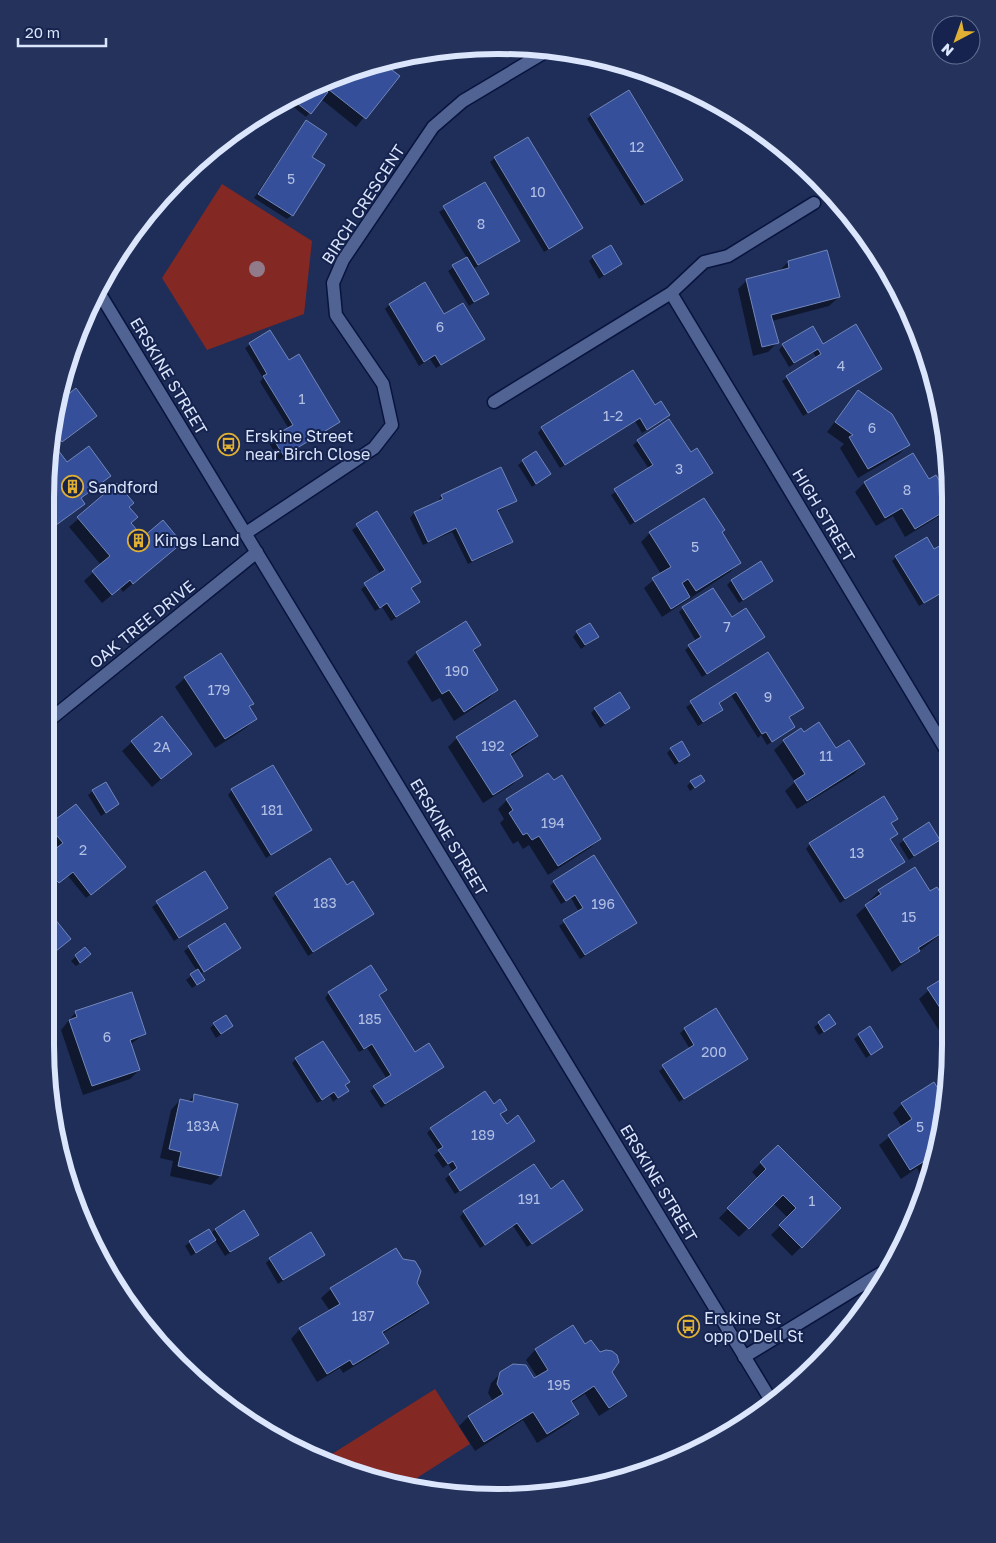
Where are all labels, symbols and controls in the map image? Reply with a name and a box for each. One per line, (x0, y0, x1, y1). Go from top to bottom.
scale bar (18, 15, 105, 47)
north arrow (931, 15, 981, 65)
text: 20 m (25, 23, 60, 41)
text: N (938, 40, 957, 60)
house number: 12 (630, 138, 644, 155)
street label: BIRCH CRESCENT (317, 141, 409, 267)
house number: 5 (287, 170, 295, 187)
house number: 10 (530, 183, 546, 200)
house number: 8 (477, 215, 485, 232)
street label: ERSKINE STREET (126, 314, 212, 438)
house number: 6 (436, 318, 444, 335)
house number: 4 (837, 357, 845, 374)
house number: 1 (299, 390, 306, 407)
house number: 1-2 (603, 407, 623, 424)
house number: 6 (868, 419, 876, 436)
place label: Erskine Street near Birch Close (245, 426, 370, 464)
bus stop icon: Erskine Street near Birch Close (217, 433, 241, 457)
house number: 3 (675, 460, 683, 477)
street label: HIGH STREET (788, 465, 860, 565)
building icon: Sandford (60, 475, 84, 499)
place label: Sandford (88, 477, 158, 497)
house number: 8 (903, 481, 911, 498)
building icon: Kings Land (126, 528, 150, 552)
place label: Kings Land (154, 530, 240, 550)
house number: 5 (691, 538, 699, 555)
street label: OAK TREE DRIVE (86, 576, 198, 672)
house number: 7 (723, 618, 731, 635)
house number: 190 (445, 662, 469, 679)
house number: 179 (208, 681, 230, 698)
house number: 9 (764, 688, 772, 705)
house number: 192 (481, 737, 505, 754)
house number: 2A (153, 738, 171, 755)
house number: 11 (819, 747, 833, 764)
street label: ERSKINE STREET (406, 775, 492, 899)
house number: 181 (261, 801, 283, 818)
house number: 194 (541, 814, 565, 831)
house number: 2 (79, 841, 87, 858)
house number: 13 (850, 844, 864, 861)
house number: 183 (313, 894, 337, 911)
house number: 196 (591, 895, 615, 912)
house number: 15 (902, 908, 916, 925)
house number: 185 (358, 1010, 382, 1027)
house number: 6 (103, 1028, 111, 1045)
house number: 200 (701, 1043, 727, 1060)
house number: 183A (187, 1117, 220, 1134)
house number: 5 (916, 1118, 924, 1135)
street label: ERSKINE STREET (616, 1121, 702, 1245)
house number: 189 (471, 1126, 495, 1143)
house number: 191 (518, 1190, 540, 1207)
house number: 1 (809, 1192, 816, 1209)
house number: 187 (352, 1307, 374, 1324)
place label: Erskine St opp O'Dell St (704, 1308, 804, 1346)
bus stop icon: Erskine St opp O'Dell St (676, 1315, 700, 1339)
house number: 195 (547, 1376, 571, 1393)

